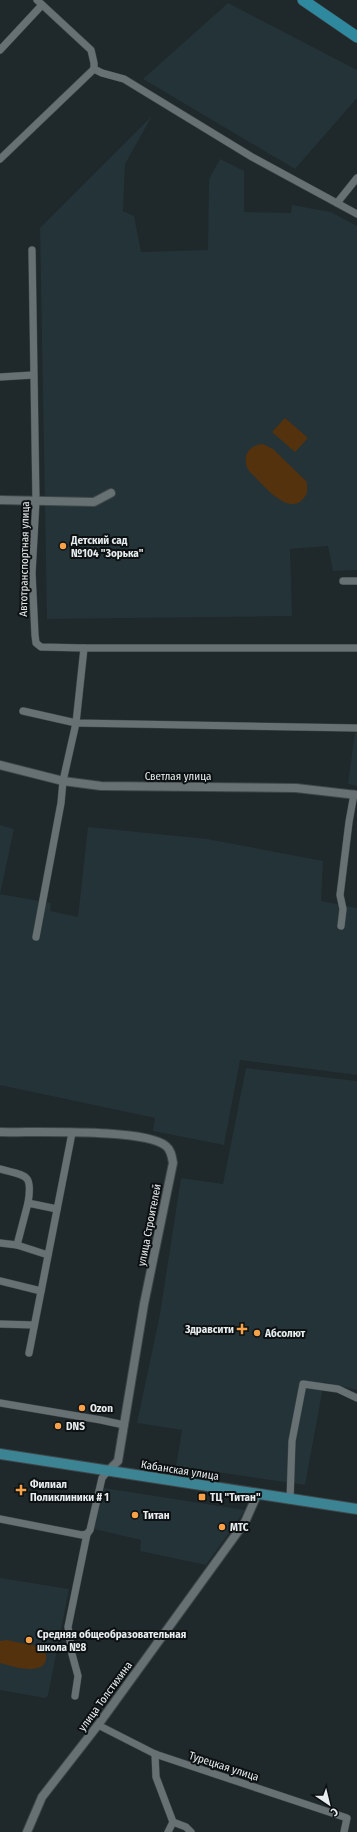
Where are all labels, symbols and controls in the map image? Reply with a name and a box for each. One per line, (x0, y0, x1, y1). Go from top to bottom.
street label: Автотранспортная улица (17, 501, 32, 617)
place label: Детский сад №104 "Зорька" (70, 534, 144, 560)
marker: Детский сад №104 "Зорька" (58, 541, 68, 551)
street label: Светлая улица (145, 770, 211, 783)
street label: улица Строителей (135, 1183, 164, 1267)
place label: Здравсити (184, 1323, 234, 1336)
marker: Здравсити (237, 1324, 247, 1334)
place label: Абсолют (264, 1327, 306, 1340)
marker: Абсолют (252, 1328, 262, 1338)
place label: Ozon (90, 1402, 113, 1415)
marker: Ozon (77, 1403, 87, 1413)
place label: DNS (66, 1420, 85, 1433)
marker: DNS (53, 1421, 63, 1431)
street label: Кабанская улица (140, 1458, 220, 1483)
place label: Филиал Поликлиники # 1 (30, 1478, 109, 1504)
marker: Филиал Поликлиники # 1 (15, 1484, 27, 1496)
place label: ТЦ "Титан" (210, 1491, 261, 1504)
marker: ТЦ "Титан" (197, 1492, 207, 1502)
place label: Титан (143, 1509, 170, 1522)
marker: Титан (130, 1510, 140, 1520)
place label: МТС (230, 1521, 249, 1534)
marker: МТС (217, 1522, 227, 1532)
place label: Средняя общеобразовательная школа №8 (37, 1628, 186, 1654)
marker: Средняя общеобразовательная школа №8 (24, 1635, 34, 1645)
street label: улица Толстихина (76, 1659, 135, 1734)
street label: Турецкая улица (187, 1749, 260, 1784)
north arrow (309, 1784, 349, 1824)
text: С (328, 1805, 341, 1819)

